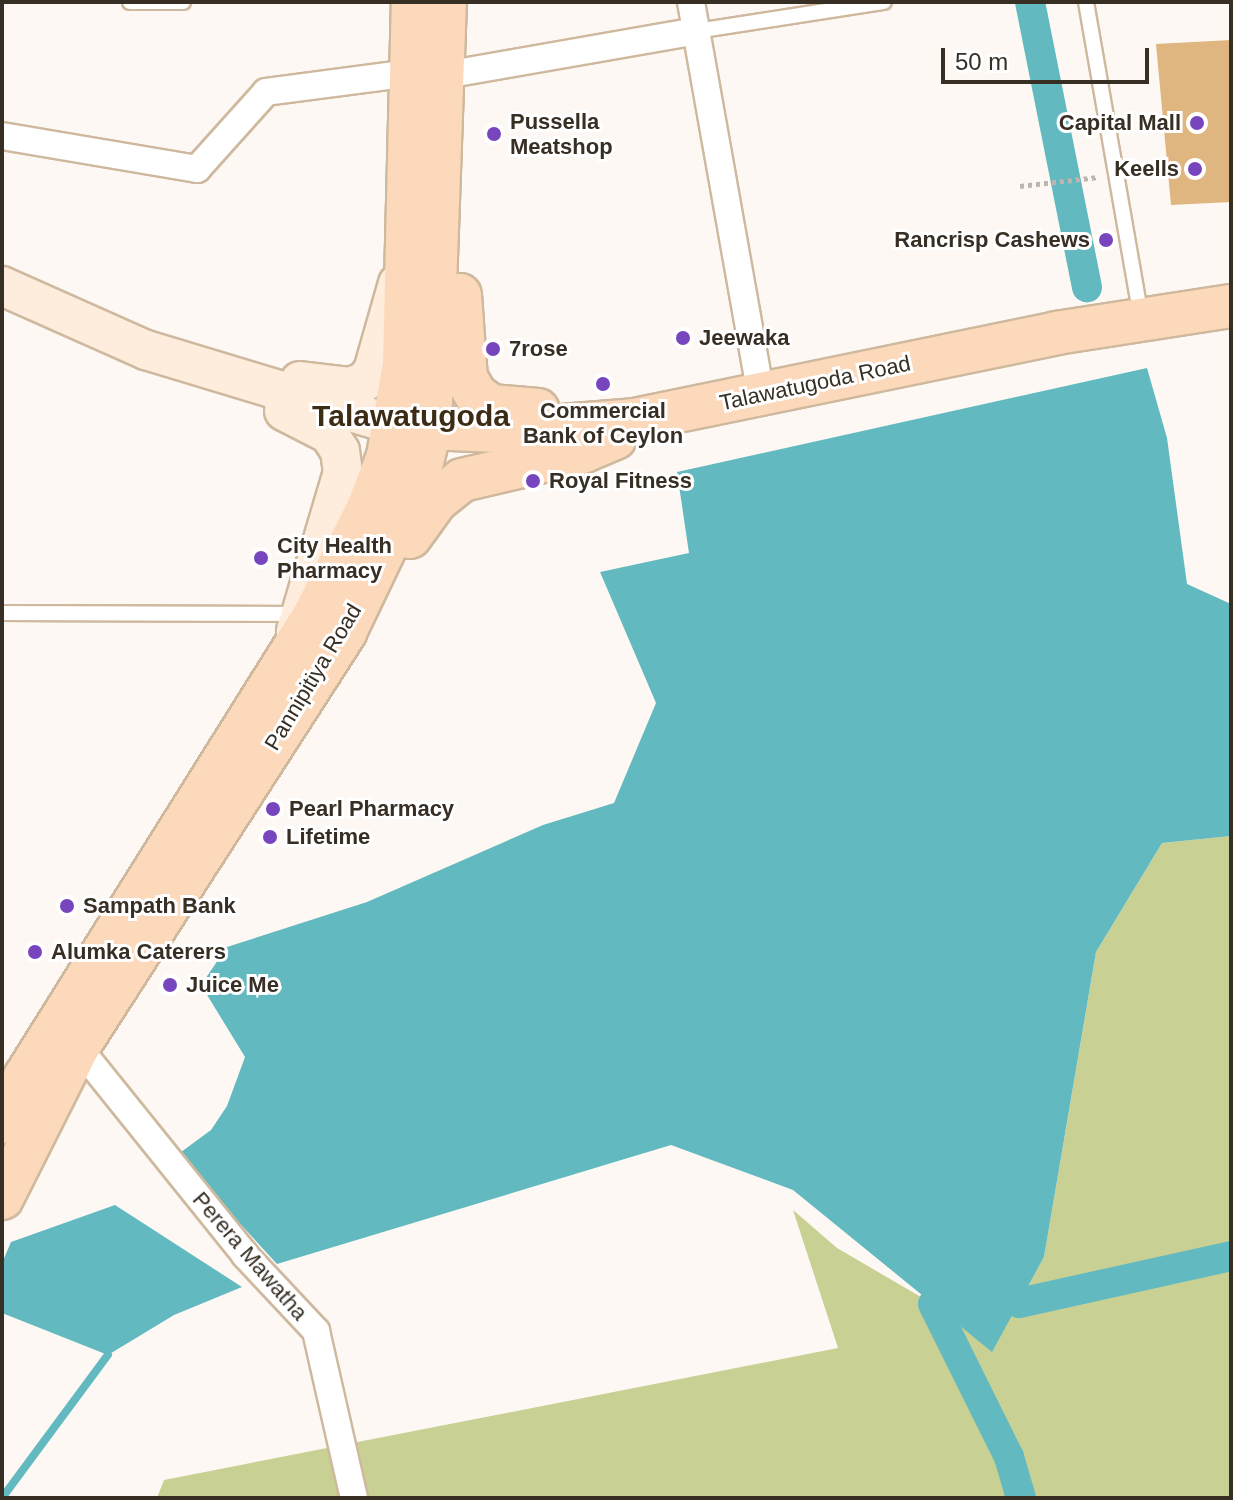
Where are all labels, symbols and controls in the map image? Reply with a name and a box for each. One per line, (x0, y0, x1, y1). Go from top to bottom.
scale bar (945, 32, 1153, 82)
text: 50 m (955, 48, 1008, 75)
place label: Pussella Meatshop (510, 108, 613, 160)
place label: Capital Mall (1059, 110, 1181, 136)
marker: Capital Mall (1188, 114, 1206, 132)
marker: Pussella Meatshop (485, 125, 503, 143)
place label: Keells (1114, 156, 1179, 182)
marker: Keells (1186, 160, 1204, 178)
place label: Rancrisp Cashews (894, 227, 1090, 253)
marker: Rancrisp Cashews (1097, 231, 1115, 249)
place label: Jeewaka (699, 325, 790, 351)
marker: Jeewaka (674, 329, 692, 347)
place label: 7rose (509, 336, 568, 362)
marker: 7rose (484, 340, 502, 358)
street label: Talawatugoda Road (717, 350, 913, 416)
marker: Commercial Bank of Ceylon (594, 375, 612, 393)
place label: Commercial Bank of Ceylon (523, 397, 683, 448)
district label: Talawatugoda (312, 398, 510, 434)
place label: Royal Fitness (549, 468, 692, 494)
marker: Royal Fitness (524, 472, 542, 490)
place label: City Health Pharmacy (277, 532, 392, 584)
marker: City Health Pharmacy (252, 549, 270, 567)
street label: Pannipitiya Road (259, 599, 367, 755)
place label: Pearl Pharmacy (289, 796, 454, 822)
marker: Pearl Pharmacy (264, 800, 282, 818)
place label: Lifetime (286, 824, 370, 850)
marker: Lifetime (261, 828, 279, 846)
place label: Sampath Bank (83, 893, 236, 919)
marker: Sampath Bank (58, 897, 76, 915)
place label: Alumka Caterers (51, 939, 226, 965)
marker: Alumka Caterers (26, 943, 44, 961)
place label: Juice Me (186, 972, 279, 998)
marker: Juice Me (161, 976, 179, 994)
street label: Perera Mawatha (187, 1186, 313, 1326)

